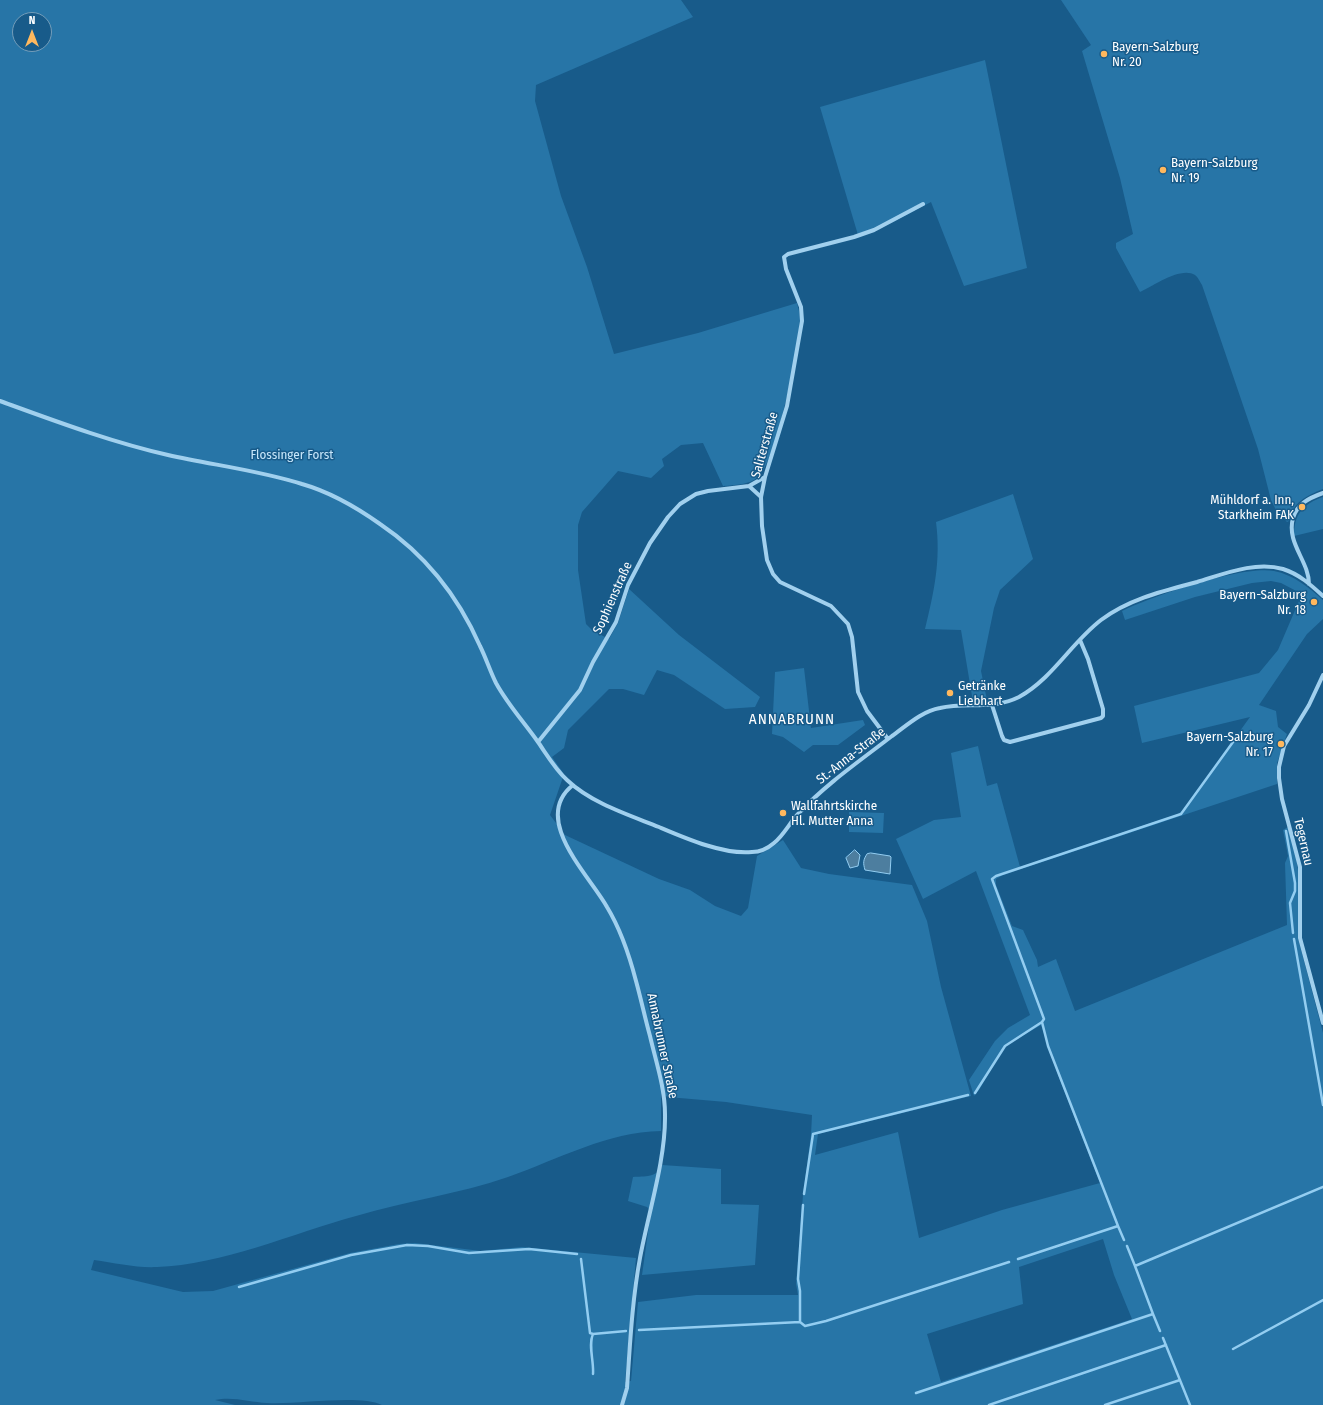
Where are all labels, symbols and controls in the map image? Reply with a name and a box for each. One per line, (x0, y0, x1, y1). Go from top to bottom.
north arrow (12, 12, 52, 52)
text: N (29, 14, 35, 27)
place label: Bayern-Salzburg Nr. 20 (1112, 39, 1199, 70)
marker: Bayern-Salzburg Nr. 20 (1099, 49, 1109, 59)
place label: Bayern-Salzburg Nr. 19 (1171, 155, 1258, 186)
marker: Bayern-Salzburg Nr. 19 (1158, 165, 1168, 175)
street label: Saliterstraße (748, 410, 782, 480)
park label: Flossinger Forst (250, 447, 334, 463)
place label: Mühldorf a. Inn, Starkheim FAK (1210, 492, 1294, 523)
marker: Mühldorf a. Inn, Starkheim FAK (1297, 502, 1307, 512)
street label: Sophienstraße (590, 560, 636, 636)
place label: Bayern-Salzburg Nr. 18 (1219, 587, 1306, 618)
marker: Bayern-Salzburg Nr. 18 (1309, 597, 1319, 607)
place label: Getränke Liebhart (958, 678, 1006, 709)
marker: Getränke Liebhart (945, 688, 955, 698)
district label: ANNABRUNN (749, 711, 835, 729)
street label: St.-Anna-Straße (813, 724, 889, 788)
place label: Bayern-Salzburg Nr. 17 (1186, 729, 1273, 760)
marker: Bayern-Salzburg Nr. 17 (1276, 739, 1286, 749)
place label: Wallfahrtskirche Hl. Mutter Anna (791, 798, 877, 829)
marker: Wallfahrtskirche Hl. Mutter Anna (778, 808, 788, 818)
street label: Tegernau (1290, 817, 1316, 867)
street label: Annabrunner Straße (643, 992, 681, 1100)

